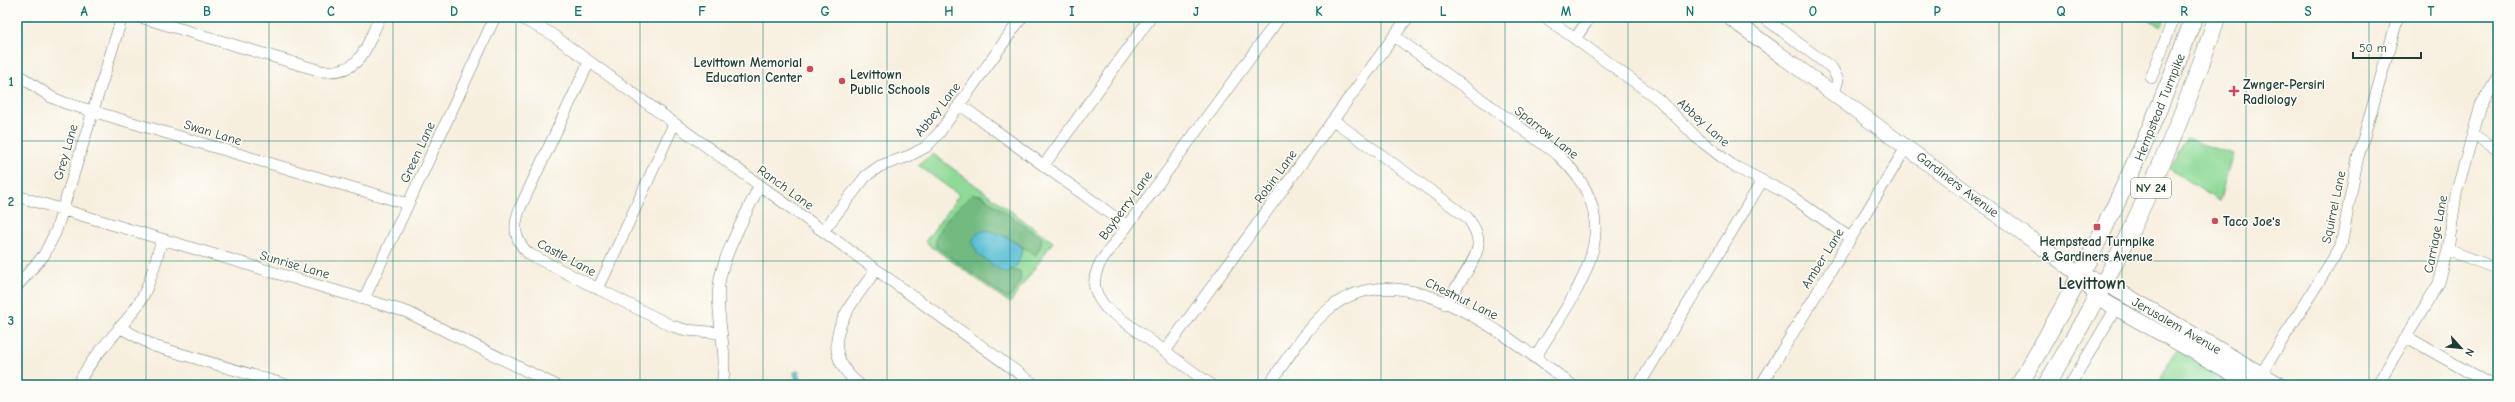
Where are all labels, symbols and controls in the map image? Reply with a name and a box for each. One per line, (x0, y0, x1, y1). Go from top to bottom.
text: A (80, 4, 88, 19)
text: B (203, 4, 211, 19)
text: C (327, 4, 335, 19)
text: D (450, 4, 458, 19)
text: E (574, 4, 582, 19)
text: F (698, 4, 706, 19)
text: G (820, 4, 830, 19)
text: H (944, 4, 954, 19)
text: I (1069, 4, 1075, 19)
text: J (1193, 4, 1199, 19)
text: K (1315, 4, 1323, 19)
text: L (1440, 4, 1447, 19)
text: M (1561, 4, 1572, 19)
text: N (1686, 4, 1694, 19)
text: O (1809, 4, 1817, 19)
text: P (1933, 4, 1941, 19)
text: Q (2056, 4, 2066, 19)
text: R (2180, 4, 2188, 19)
text: S (2304, 4, 2312, 19)
text: T (2428, 4, 2435, 19)
scale bar (2353, 34, 2421, 60)
text: 50 m (2359, 41, 2387, 55)
street label: Hempstead Turnpike (2131, 51, 2188, 163)
place label: Levittown Memorial Education Center (694, 55, 803, 85)
marker: Levittown Memorial Education Center (805, 64, 815, 74)
place label: Levittown Public Schools (850, 67, 930, 97)
text: 1 (8, 74, 14, 89)
marker: Levittown Public Schools (837, 76, 847, 86)
place label: Zwnger-Persiri Radiology (2243, 77, 2325, 107)
street label: Abbey Lane (912, 79, 964, 139)
marker: Zwnger-Persiri Radiology (2228, 85, 2240, 97)
street label: Abbey Lane (1675, 95, 1733, 150)
street label: Sparrow Lane (1512, 103, 1582, 162)
street label: Swan Lane (182, 117, 244, 149)
street label: Green Lane (397, 119, 438, 185)
street label: Grey Lane (50, 122, 81, 182)
street label: Robin Lane (1251, 146, 1300, 206)
street label: Gardiners Avenue (1914, 149, 2002, 220)
street label: Ranch Lane (755, 162, 817, 213)
street label: Bayberry Lane (1095, 168, 1156, 243)
street label: Squirrel Lane (2318, 169, 2349, 245)
road number: NY 24 (2131, 178, 2171, 198)
street label: Carriage Lane (2421, 193, 2450, 274)
text: 2 (8, 194, 14, 209)
place label: Taco Joe's (2223, 214, 2281, 229)
marker: Taco Joe's (2210, 216, 2220, 226)
marker: Hempstead Turnpike & Gardiners Avenue (2092, 222, 2102, 232)
street label: Amber Lane (1798, 225, 1847, 291)
place label: Hempstead Turnpike & Gardiners Avenue (2040, 234, 2155, 264)
street label: Castle Lane (535, 236, 599, 279)
street label: Sunrise Lane (258, 247, 332, 282)
street label: Chestnut Lane (1423, 274, 1501, 323)
district label: Levittown (2058, 274, 2126, 293)
street label: Jerusalem Avenue (2130, 294, 2224, 357)
text: 3 (8, 313, 14, 328)
north arrow (2441, 328, 2481, 368)
text: N (2462, 346, 2477, 358)

